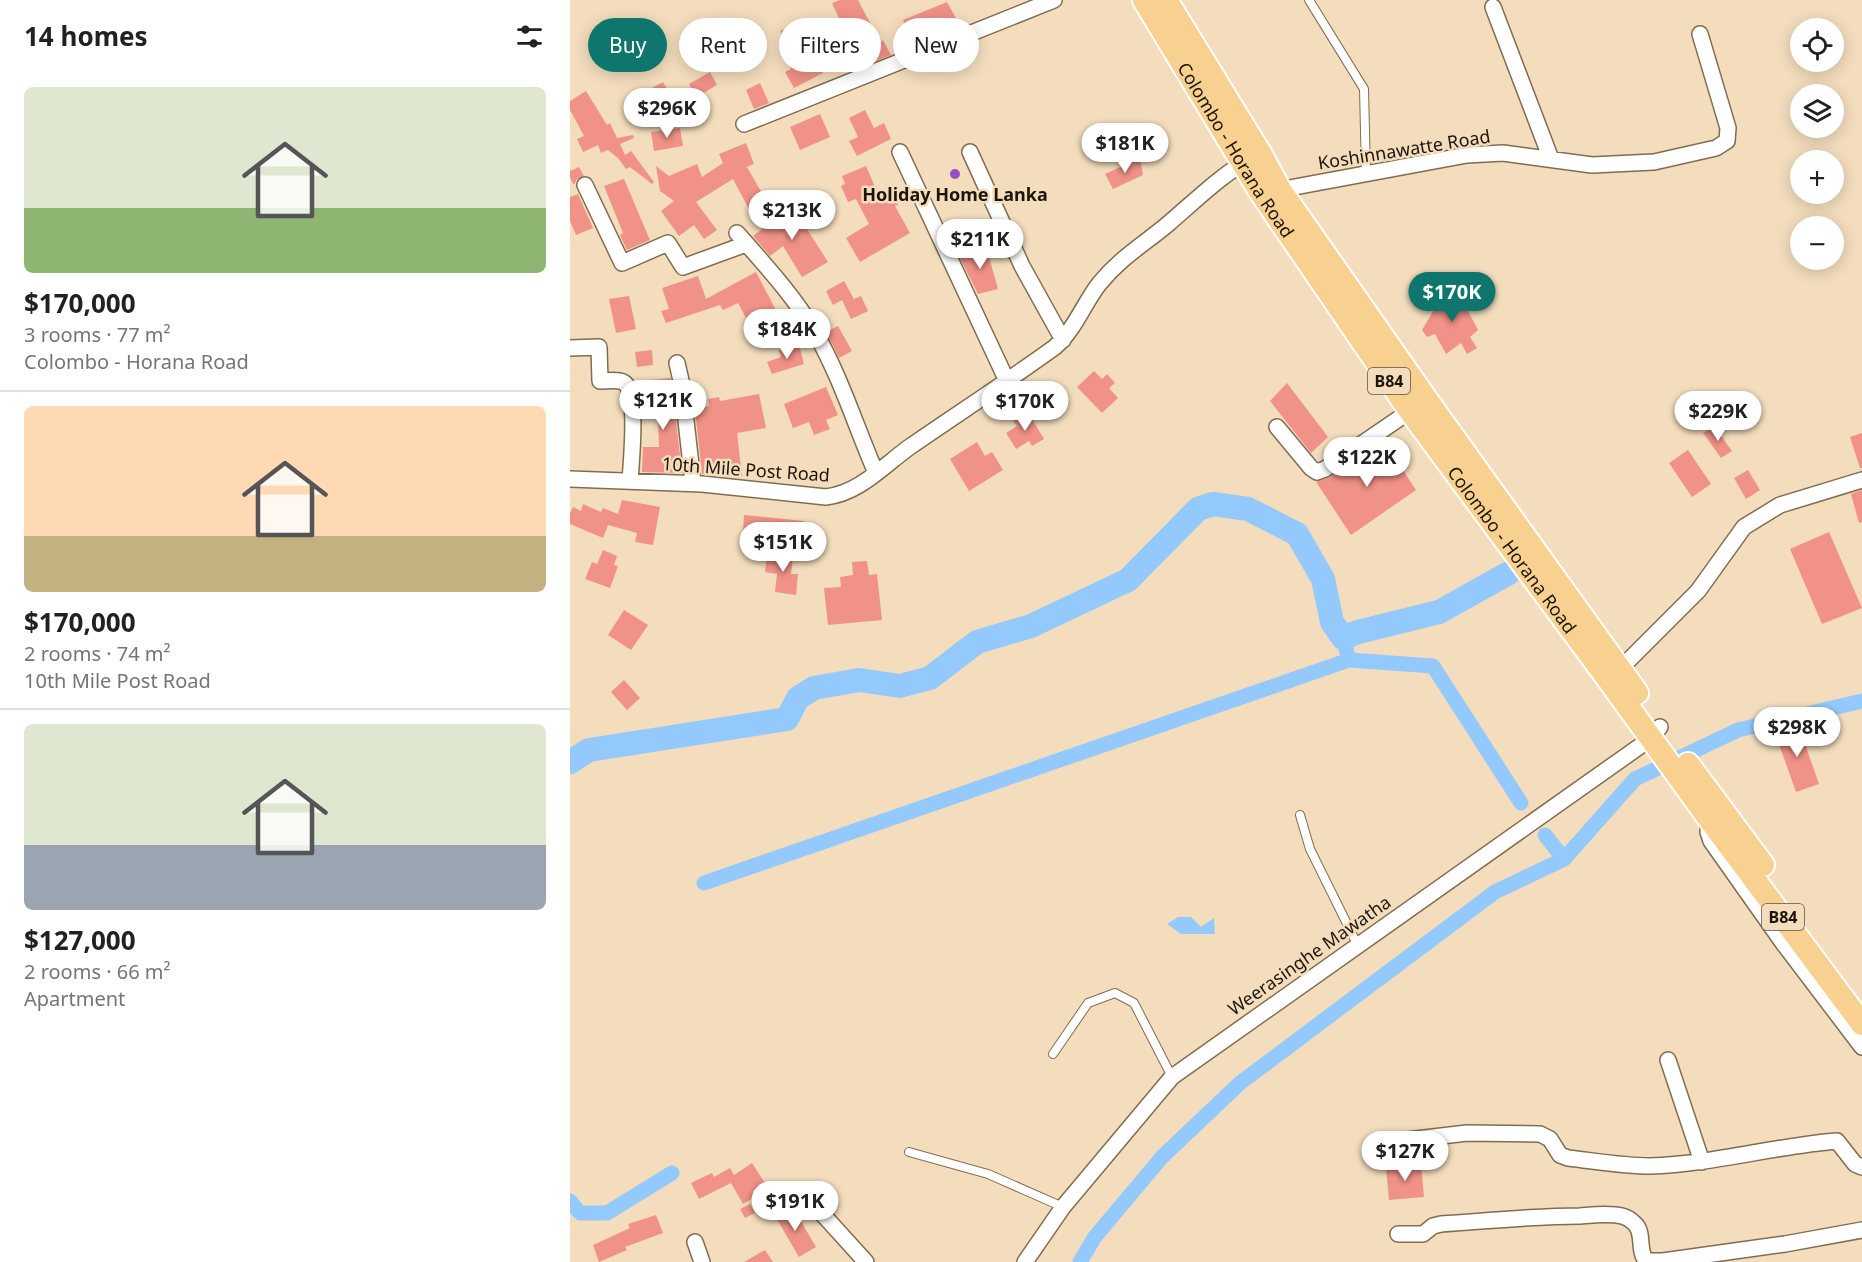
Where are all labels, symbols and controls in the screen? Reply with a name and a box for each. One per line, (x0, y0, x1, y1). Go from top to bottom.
text: 14 homes (24, 18, 148, 54)
chip: Buy (588, 18, 667, 72)
chip: Rent (679, 18, 767, 72)
chip: Filters (779, 18, 881, 72)
chip: New (893, 18, 979, 72)
map controls (1790, 18, 1844, 270)
button: locate (1790, 18, 1844, 72)
icon: filters (513, 20, 546, 53)
street label: Colombo - Horana Road (1173, 58, 1300, 242)
button: layers (1790, 84, 1844, 138)
pin: $296K (625, 88, 709, 139)
text: $296K (637, 94, 697, 121)
pin: $181K (1083, 123, 1167, 174)
street label: Koshinnawatte Road (1316, 124, 1492, 174)
icon: home (231, 126, 339, 234)
text: $181K (1095, 129, 1155, 156)
button: + (1790, 150, 1844, 204)
marker: Holiday Home Lanka (948, 167, 962, 181)
place label: Holiday Home Lanka (862, 182, 1048, 206)
pin: $213K (750, 190, 834, 241)
text: $213K (762, 196, 822, 223)
button: − (1790, 216, 1844, 270)
pin: $211K (938, 219, 1022, 270)
text: $211K (950, 225, 1010, 252)
pin: $170K (1410, 272, 1494, 323)
text: $170K (1422, 278, 1482, 305)
text: $170,000 (24, 285, 136, 321)
pin: $184K (745, 309, 829, 360)
text: $184K (757, 315, 817, 342)
text: 3 rooms · 77 m² (24, 321, 171, 348)
text: Colombo - Horana Road (24, 348, 249, 375)
road number: B84 (1368, 368, 1410, 394)
pin: $121K (621, 380, 705, 431)
pin: $170K (983, 381, 1067, 432)
text: $121K (633, 386, 693, 413)
text: $170K (995, 387, 1055, 414)
pin: $229K (1676, 391, 1760, 442)
text: $229K (1688, 397, 1748, 424)
pin: $122K (1325, 437, 1409, 488)
text: $122K (1337, 443, 1397, 470)
icon: home (231, 445, 339, 553)
street label: 10th Mile Post Road (661, 451, 831, 487)
street label: Colombo - Horana Road (1443, 461, 1582, 638)
pin: $151K (741, 522, 825, 573)
text: $151K (753, 528, 813, 555)
text: $170,000 (24, 604, 136, 640)
text: 2 rooms · 74 m² (24, 640, 171, 667)
text: 10th Mile Post Road (24, 667, 211, 694)
pin: $298K (1755, 707, 1839, 758)
text: $298K (1767, 713, 1827, 740)
icon: home (231, 763, 339, 871)
street label: Weerasinghe Mawatha (1223, 890, 1395, 1020)
road number: B84 (1762, 904, 1804, 930)
text: $127,000 (24, 922, 136, 958)
text: 2 rooms · 66 m² (24, 958, 171, 985)
text: Apartment (24, 985, 125, 1012)
pin: $127K (1363, 1131, 1447, 1182)
text: $127K (1375, 1137, 1435, 1164)
pin: $191K (753, 1181, 837, 1232)
text: $191K (765, 1187, 825, 1214)

